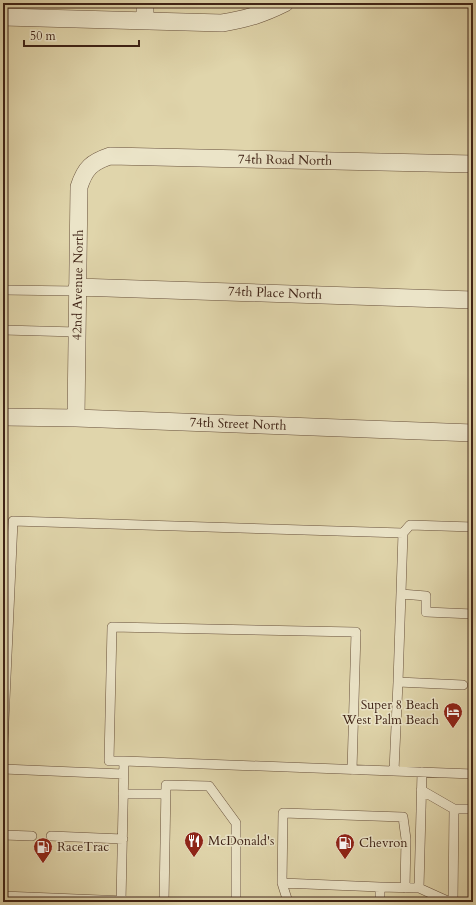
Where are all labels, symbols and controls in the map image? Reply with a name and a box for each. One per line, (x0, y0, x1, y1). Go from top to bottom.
scale bar (24, 22, 139, 48)
text: 50 m (30, 28, 57, 44)
street label: 74th Road North (238, 150, 332, 170)
street label: 42nd Avenue North (68, 229, 88, 341)
street label: 74th Place North (228, 282, 322, 304)
street label: 74th Street North (189, 413, 287, 435)
place label: Super 8 Beach West Palm Beach (341, 696, 439, 729)
hotel icon: Super 8 Beach West Palm Beach (442, 701, 464, 729)
restaurant icon: McDonald's (183, 830, 205, 858)
place label: McDonald's (208, 832, 274, 850)
fuel station icon: Chevron (334, 832, 356, 860)
place label: Chevron (359, 834, 408, 852)
fuel station icon: RaceTrac (32, 836, 54, 864)
place label: RaceTrac (57, 838, 109, 856)

